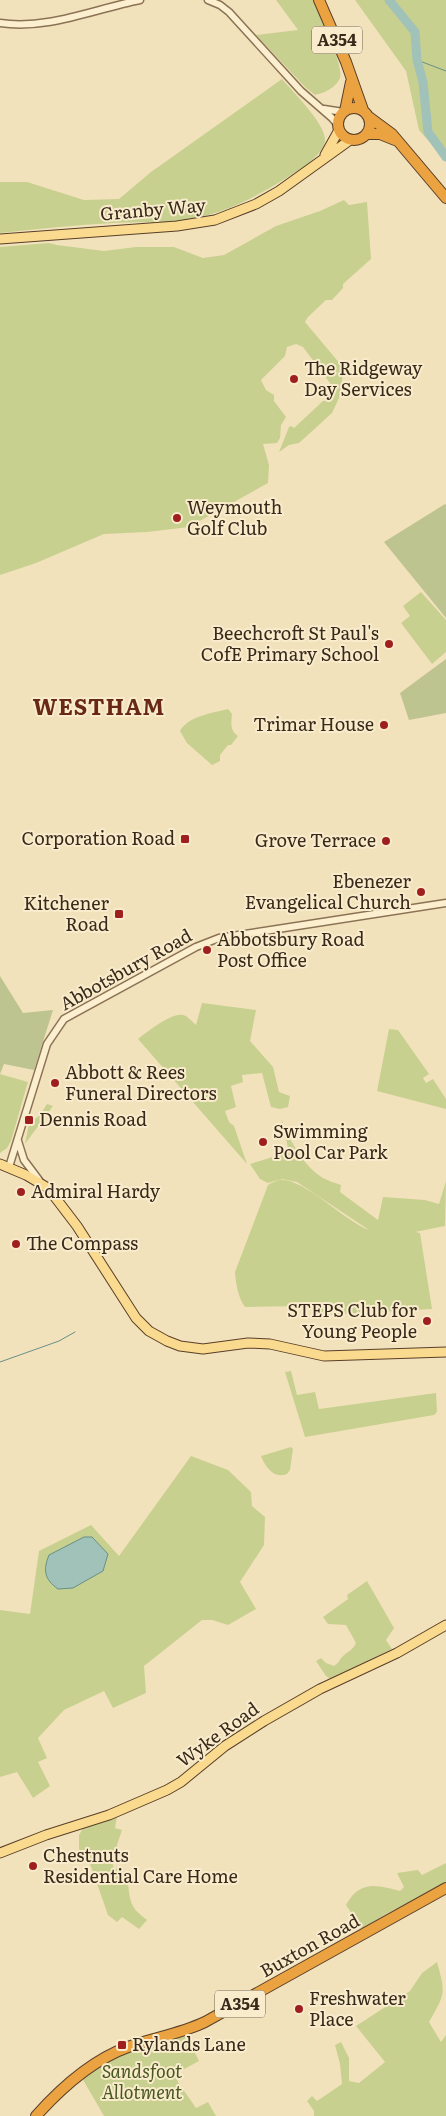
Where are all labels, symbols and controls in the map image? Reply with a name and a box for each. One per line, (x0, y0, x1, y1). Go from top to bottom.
road number: A354 (312, 26, 362, 54)
street label: Granby Way (99, 190, 207, 227)
place label: The Ridgeway Day Services (304, 354, 423, 402)
marker: The Ridgeway Day Services (288, 373, 300, 385)
place label: Weymouth Golf Club (187, 493, 282, 541)
marker: Weymouth Golf Club (171, 512, 183, 524)
place label: Beechcroft St Paul's CofE Primary School (201, 619, 379, 667)
marker: Beechcroft St Paul's CofE Primary School (383, 638, 395, 650)
district label: WESTHAM (33, 689, 165, 722)
place label: Trimar House (253, 710, 374, 737)
marker: Trimar House (378, 719, 390, 731)
place label: Corporation Road (22, 824, 175, 851)
place label: Grove Terrace (255, 826, 376, 853)
marker: Corporation Road (179, 833, 191, 845)
marker: Grove Terrace (380, 835, 392, 847)
place label: Ebenezer Evangelical Church (245, 867, 411, 915)
marker: Ebenezer Evangelical Church (415, 886, 427, 898)
place label: Kitchener Road (23, 889, 109, 937)
marker: Kitchener Road (113, 908, 125, 920)
street label: Abbotsbury Road (54, 921, 196, 1016)
place label: Abbotsbury Road Post Office (217, 925, 365, 973)
marker: Abbotsbury Road Post Office (201, 944, 213, 956)
place label: Abbott & Rees Funeral Directors (65, 1058, 217, 1106)
marker: Abbott & Rees Funeral Directors (49, 1077, 61, 1089)
place label: Dennis Road (39, 1105, 147, 1132)
marker: Dennis Road (23, 1114, 35, 1126)
place label: Swimming Pool Car Park (273, 1117, 389, 1165)
marker: Swimming Pool Car Park (257, 1136, 269, 1148)
place label: Admiral Hardy (31, 1177, 161, 1204)
marker: Admiral Hardy (15, 1186, 27, 1198)
place label: The Compass (26, 1229, 138, 1256)
marker: The Compass (10, 1238, 22, 1250)
place label: STEPS Club for Young People (287, 1296, 417, 1344)
marker: STEPS Club for Young People (421, 1315, 433, 1327)
street label: Wyke Road (170, 1695, 264, 1773)
place label: Chestnuts Residential Care Home (43, 1841, 238, 1889)
marker: Chestnuts Residential Care Home (27, 1860, 39, 1872)
street label: Buxton Road (255, 1906, 364, 1983)
place label: Freshwater Place (309, 1984, 406, 2032)
road number: A354 (215, 1990, 265, 2018)
marker: Freshwater Place (293, 2003, 305, 2015)
place label: Rylands Lane (132, 2030, 246, 2057)
marker: Rylands Lane (116, 2039, 128, 2051)
park label: Sandsfoot Allotment (102, 2057, 182, 2105)

